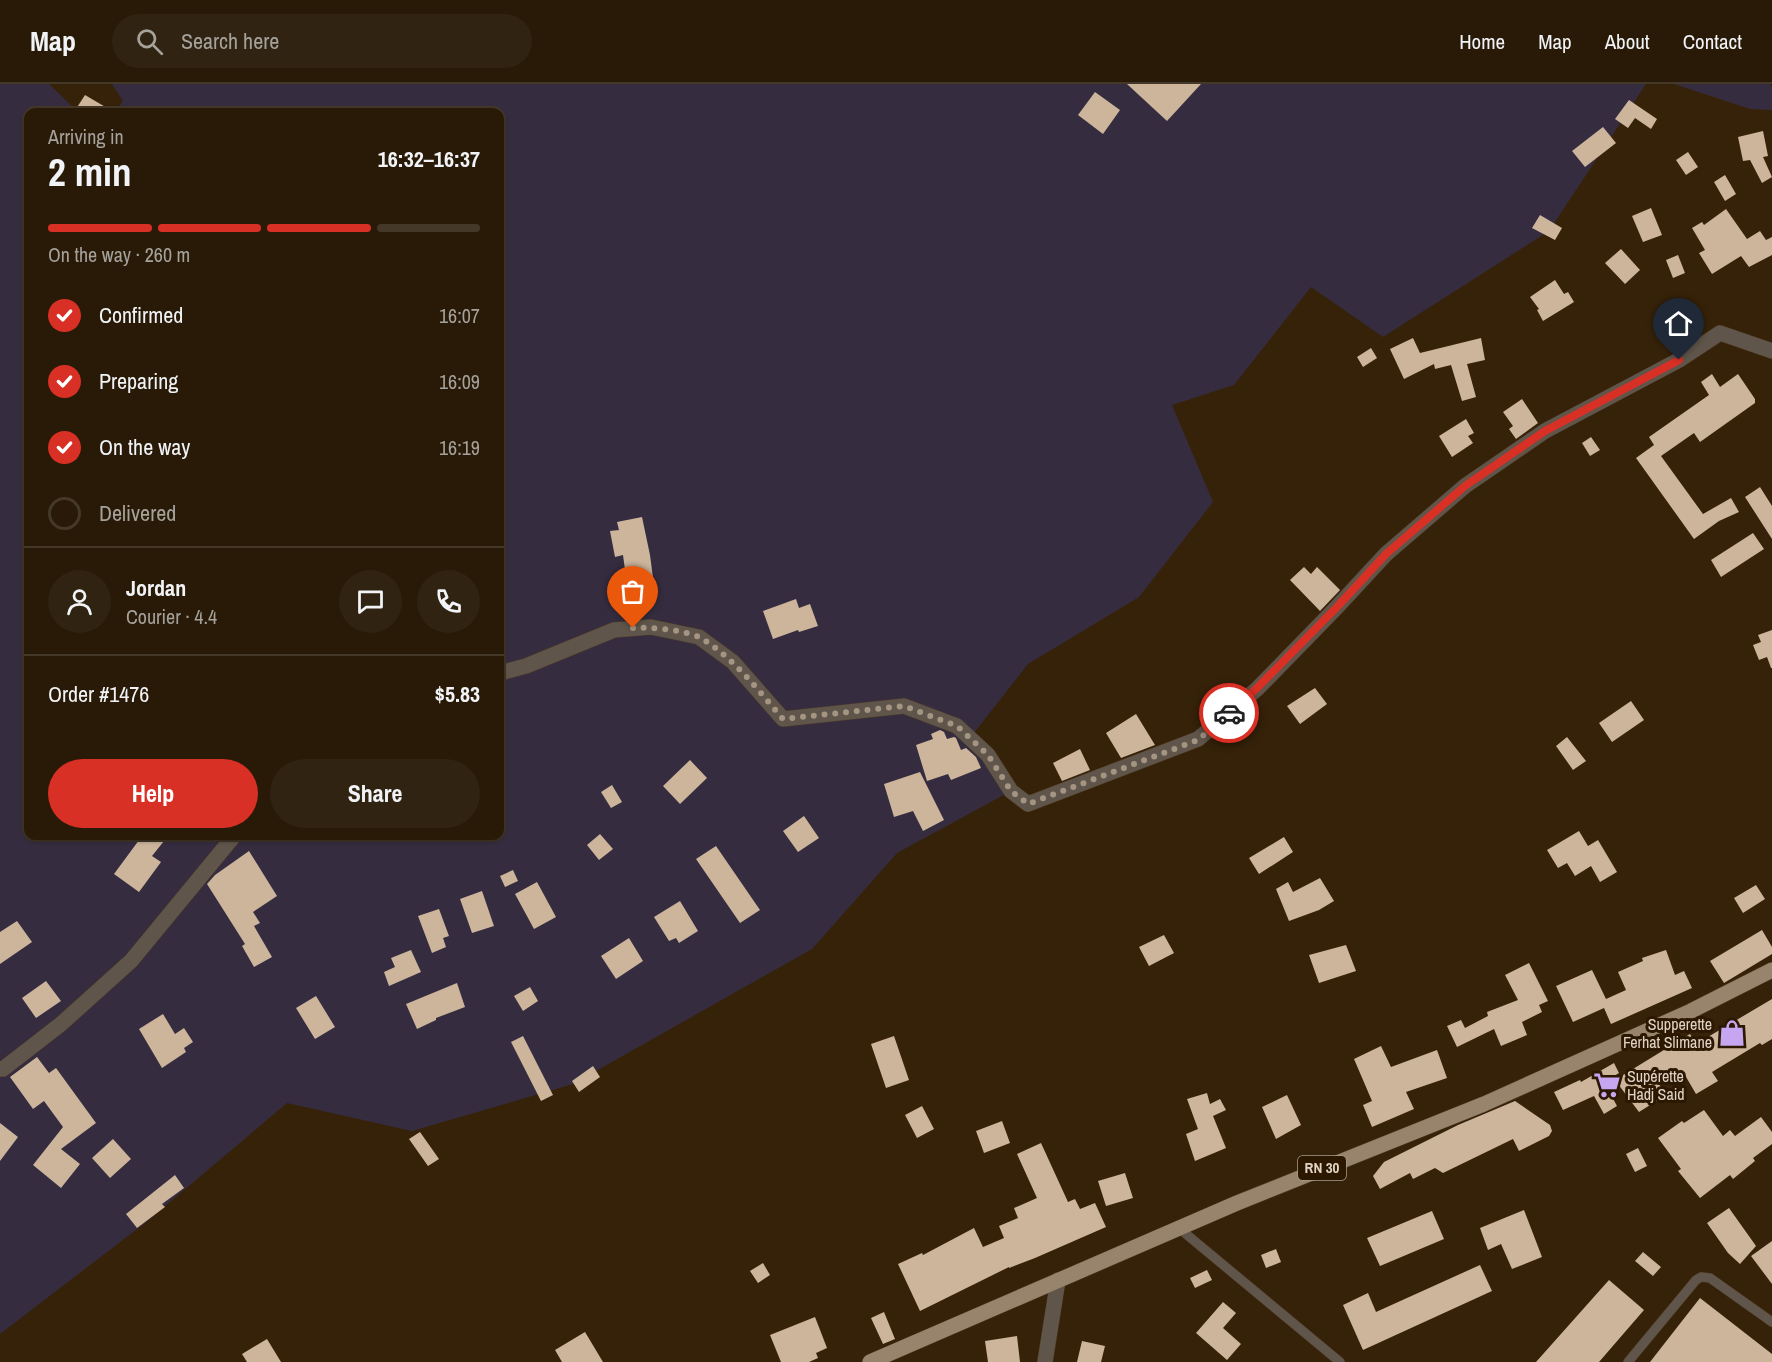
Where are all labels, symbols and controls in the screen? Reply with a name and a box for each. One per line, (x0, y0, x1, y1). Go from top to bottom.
search box (112, 14, 532, 68)
text: Map (30, 22, 76, 60)
icon: search (133, 25, 166, 58)
text: Search here (181, 26, 279, 56)
text: Home (1459, 27, 1505, 56)
text: Map (1538, 27, 1572, 56)
text: About (1605, 27, 1650, 56)
text: Contact (1683, 27, 1742, 56)
text: Arriving in (48, 123, 124, 150)
text: 16:32–16:37 (378, 144, 480, 174)
text: 2 min (48, 146, 132, 198)
text: On the way · 260 m (48, 241, 190, 268)
pin (1653, 298, 1704, 360)
icon: check (48, 299, 81, 332)
text: Confirmed (99, 300, 183, 330)
text: 16:07 (439, 302, 480, 329)
icon: home (1662, 307, 1695, 340)
icon: check (48, 365, 81, 398)
text: Preparing (99, 366, 178, 396)
text: 16:09 (439, 368, 480, 395)
icon: check (48, 431, 81, 464)
text: On the way (99, 432, 190, 462)
text: 16:19 (439, 434, 480, 461)
text: Delivered (99, 498, 176, 528)
pin (607, 566, 658, 628)
button: person (48, 570, 111, 633)
button: chat (339, 570, 402, 633)
button: phone (417, 570, 480, 633)
text: Jordan (126, 573, 186, 603)
icon: bag (616, 575, 649, 608)
text: Courier · 4.4 (126, 603, 217, 630)
text: Order #1476 (48, 679, 149, 709)
text: $5.83 (435, 679, 480, 709)
courier (1199, 683, 1259, 743)
icon: car (1213, 697, 1246, 730)
button: Help (48, 759, 258, 828)
button: Share (270, 759, 480, 828)
place label: Supperette Ferhat Slimane (1623, 1013, 1712, 1053)
shop icon: Supperette Ferhat Slimane (1717, 1018, 1747, 1048)
place label: Supérette Hadj Said (1627, 1065, 1685, 1105)
supermarket icon: Supérette Hadj Said (1592, 1070, 1622, 1100)
road number: RN 30 (1298, 1156, 1346, 1180)

